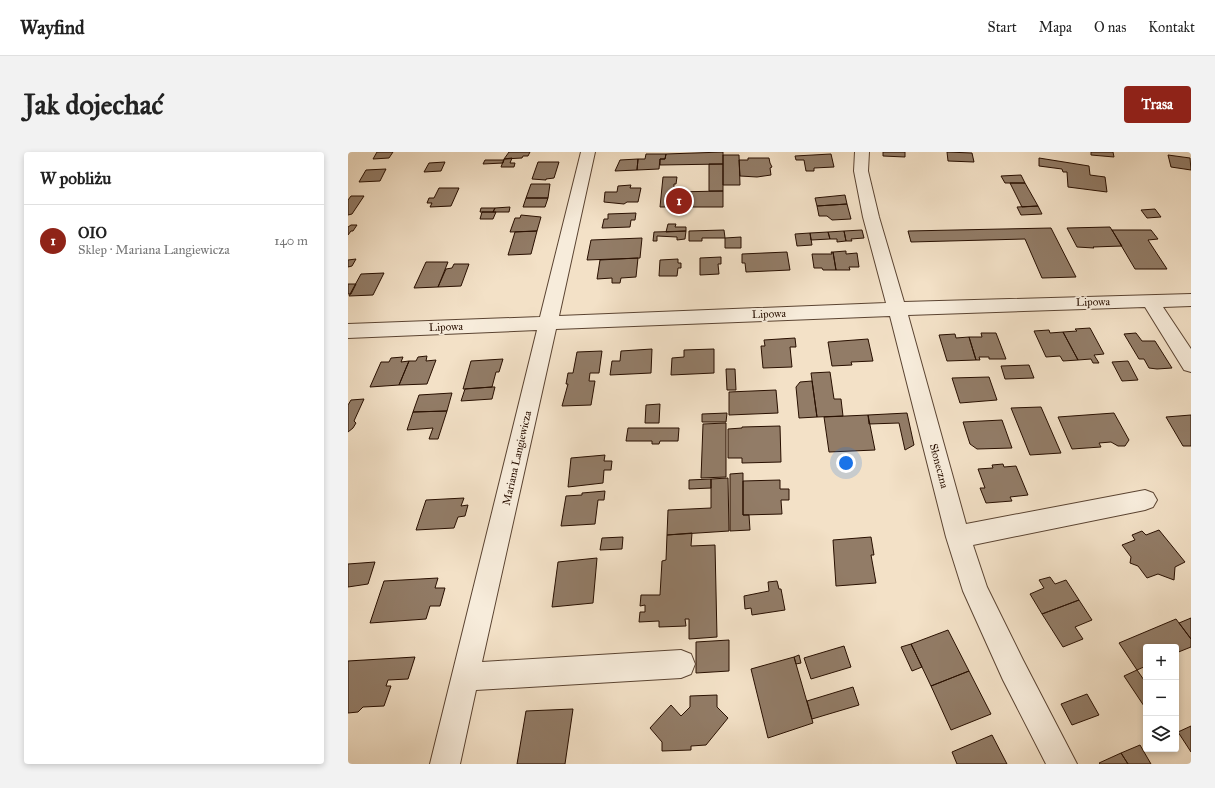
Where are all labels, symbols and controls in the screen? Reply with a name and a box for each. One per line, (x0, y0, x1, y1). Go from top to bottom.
text: Wayfind (20, 16, 85, 39)
text: Start (988, 19, 1017, 36)
text: Mapa (1039, 19, 1072, 36)
text: O nas (1094, 19, 1126, 36)
text: Kontakt (1148, 19, 1195, 36)
button: Trasa (1124, 86, 1191, 123)
text: Jak dojechać (24, 87, 163, 122)
text: W pobliżu (40, 168, 111, 189)
pin: 1 (666, 186, 692, 216)
text: OIO (78, 224, 107, 242)
text: 1 (50, 233, 56, 249)
text: 140 m (274, 233, 308, 249)
text: Sklep · Mariana Langiewicza (78, 242, 230, 258)
street label: Lipowa (1076, 295, 1110, 309)
street label: Lipowa (752, 307, 787, 321)
street label: Lipowa (429, 320, 464, 334)
street label: Mariana Langiewicza (500, 409, 534, 507)
street label: Słoneczna (927, 442, 951, 490)
your location (836, 453, 856, 473)
map controls (1143, 644, 1179, 752)
button: + (1143, 644, 1179, 680)
button: − (1143, 680, 1179, 716)
button: layers (1143, 716, 1179, 752)

